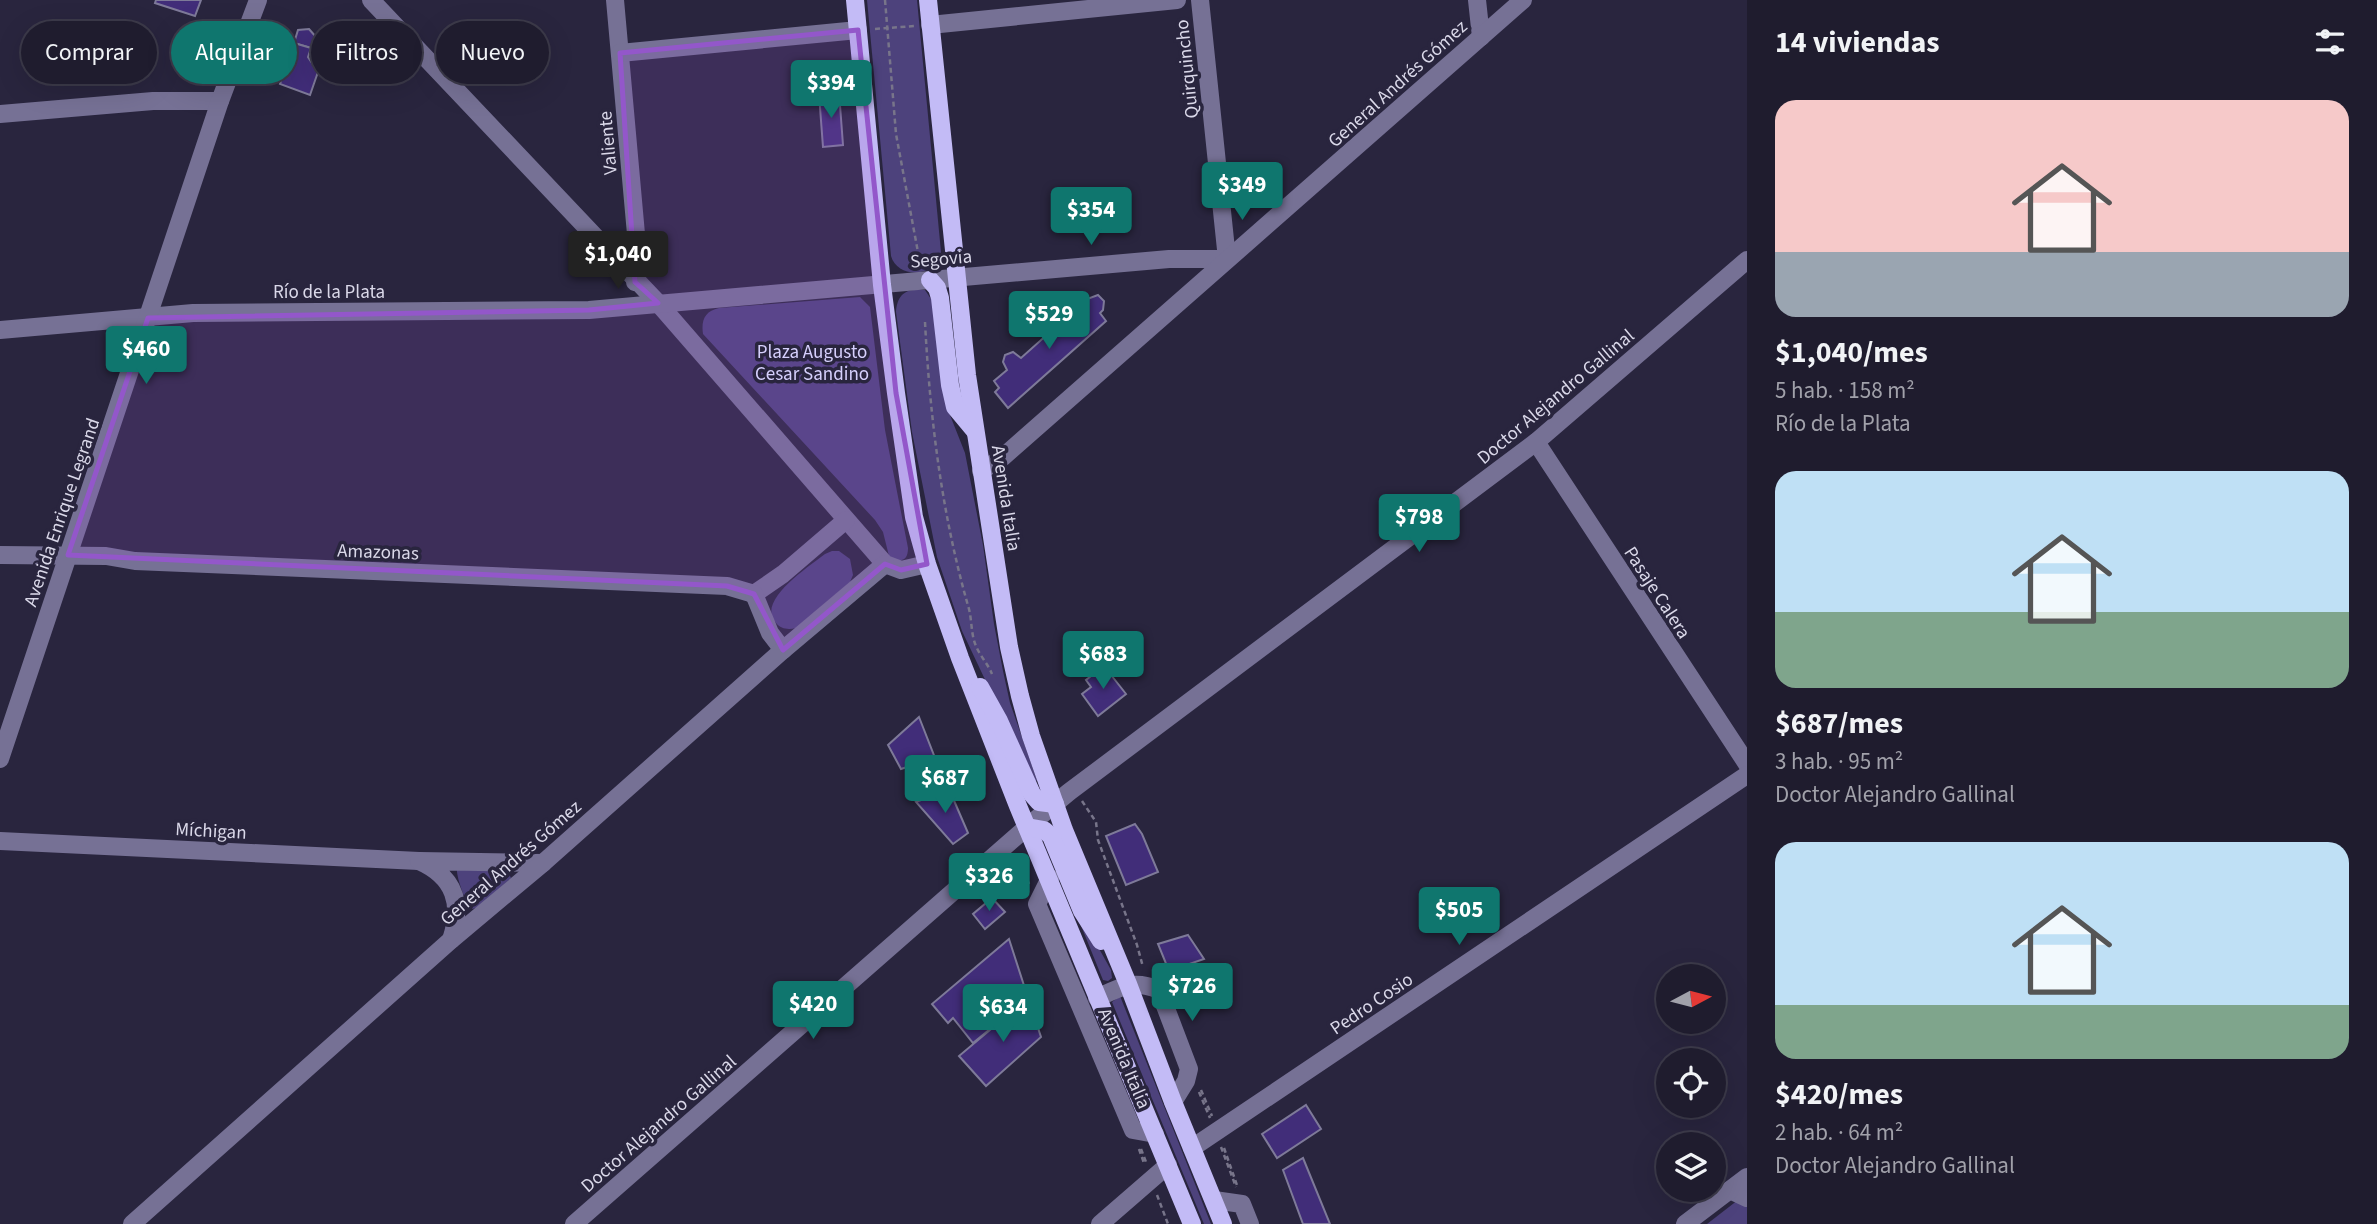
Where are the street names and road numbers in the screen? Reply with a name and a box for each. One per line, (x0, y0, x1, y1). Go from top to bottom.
street label: General Andrés Gómez (1322, 14, 1474, 154)
street label: Quirquincho (1169, 18, 1206, 120)
street label: Valiente (592, 110, 625, 176)
street label: Segovia (909, 243, 973, 276)
street label: Río de la Plata (273, 279, 385, 306)
street label: Doctor Alejandro Gallinal (1471, 323, 1641, 471)
street label: Avenida Enrique Legrand (17, 415, 107, 610)
street label: Avenida Italia (984, 443, 1027, 553)
street label: Amazonas (337, 538, 419, 567)
street label: Pasaje Calera (1617, 541, 1697, 644)
street label: General Andrés Gómez (434, 794, 588, 932)
street label: Míchigan (175, 816, 247, 847)
street label: Pedro Cosio (1325, 967, 1419, 1042)
street label: Avenida Italia (1090, 1004, 1157, 1113)
street label: Doctor Alejandro Gallinal (575, 1049, 743, 1199)

